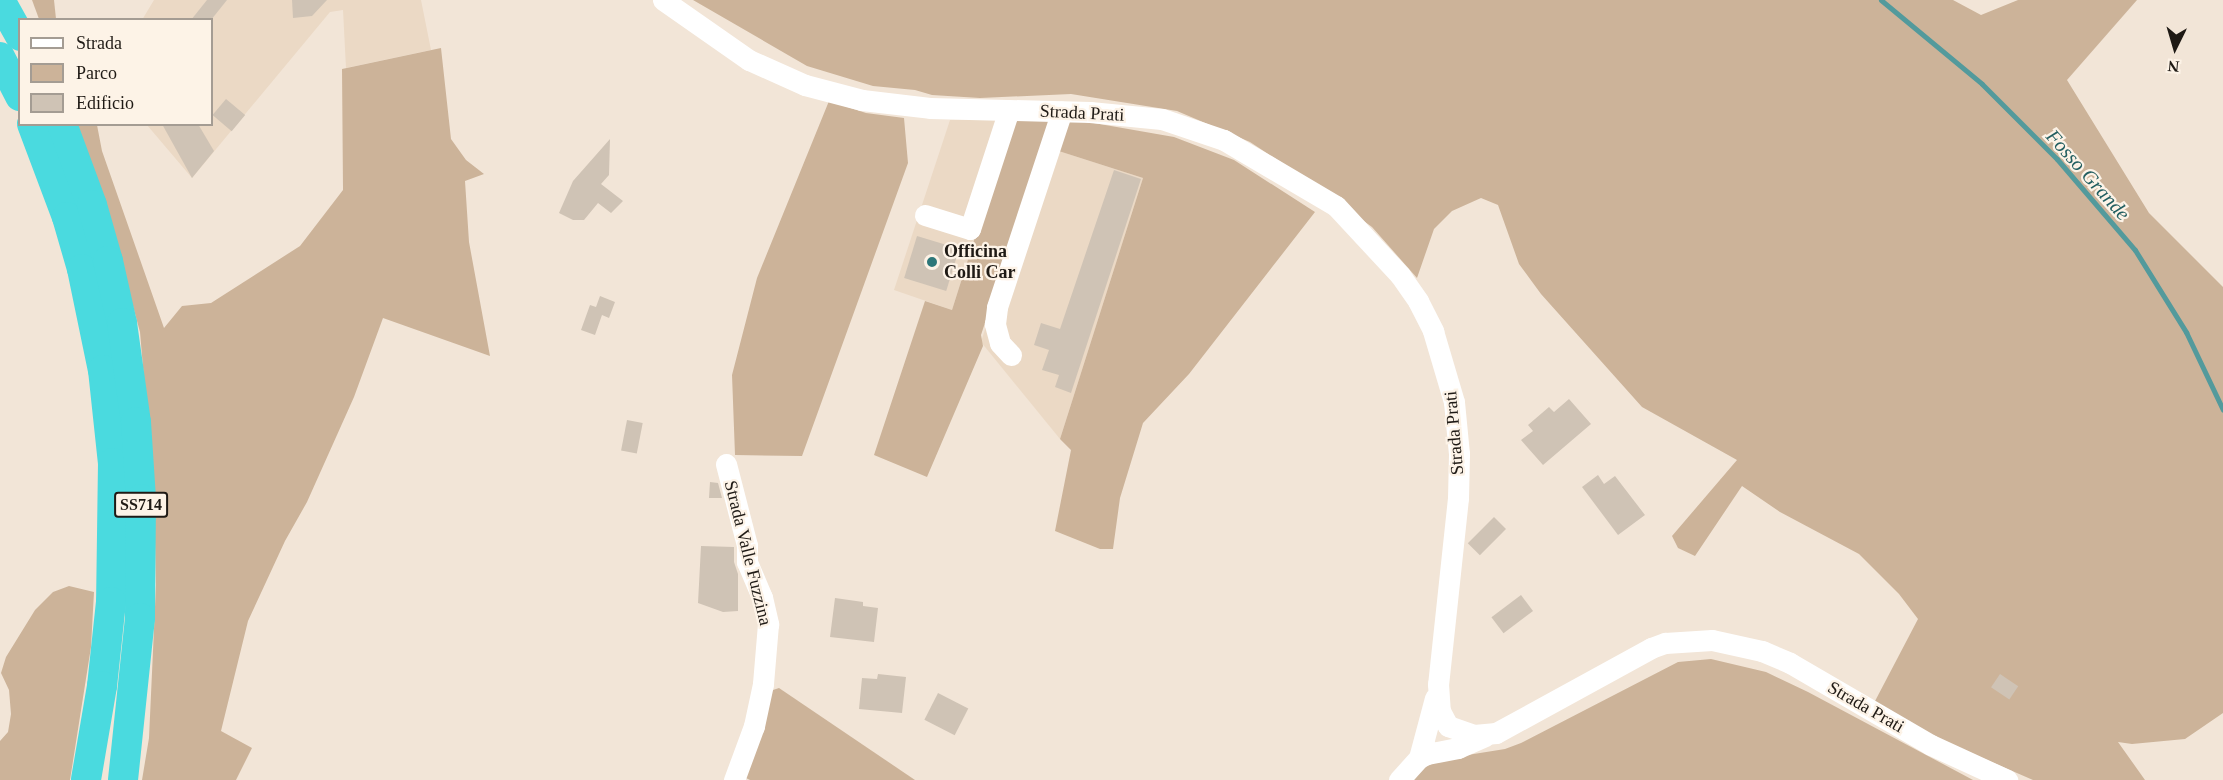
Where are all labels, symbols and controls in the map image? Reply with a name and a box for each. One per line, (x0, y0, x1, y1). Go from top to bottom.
legend (18, 18, 213, 126)
north arrow (2145, 18, 2205, 78)
text: Strada (76, 33, 122, 53)
text: N (2167, 57, 2180, 75)
text: Parco (76, 63, 117, 83)
text: Edificio (76, 93, 134, 113)
street label: Strada Prati (1039, 100, 1125, 126)
water label: Fosso Grande (2041, 125, 2135, 225)
place label: Officina Colli Car (944, 241, 1015, 284)
marker: Officina Colli Car (925, 255, 939, 269)
street label: Strada Prati (1440, 390, 1468, 476)
street label: Strada Valle Fuzzina (720, 478, 776, 628)
road number: SS714 (114, 492, 168, 518)
street label: Strada Prati (1824, 677, 1908, 737)

